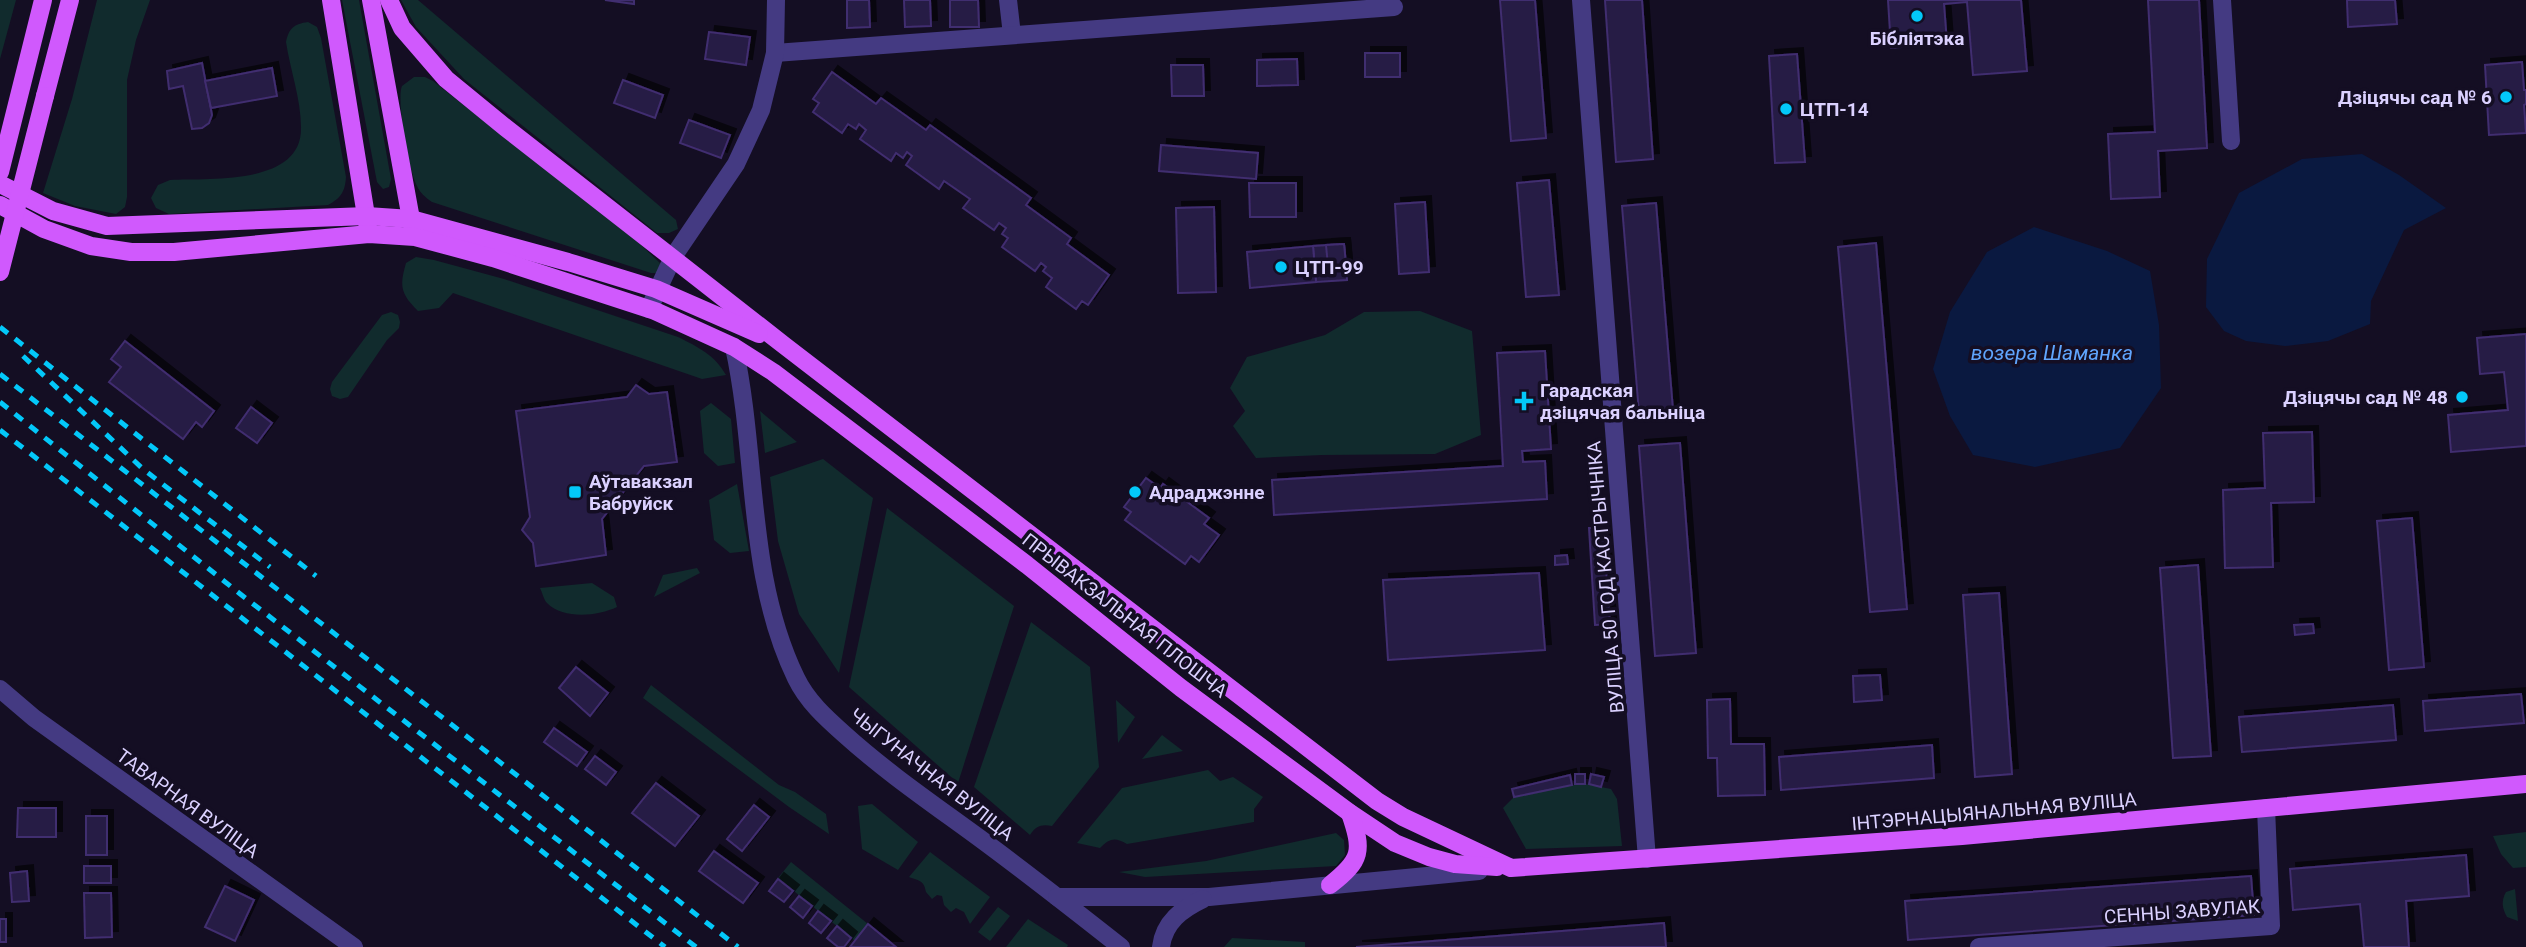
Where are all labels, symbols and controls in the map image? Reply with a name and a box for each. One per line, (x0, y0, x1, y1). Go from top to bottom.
marker: Бібліятэка (1909, 8, 1925, 24)
place label: Бібліятэка (1870, 27, 1964, 50)
place label: Дзіцячы сад № 6 (2338, 86, 2492, 109)
marker: Дзіцячы сад № 6 (2498, 89, 2514, 105)
place label: ЦТП-14 (1800, 98, 1869, 121)
marker: ЦТП-14 (1778, 101, 1794, 117)
place label: ЦТП-99 (1295, 256, 1364, 279)
marker: ЦТП-99 (1273, 259, 1289, 275)
water label: возера Шаманка (1971, 341, 2133, 365)
place label: Гарадская дзіцячая бальніца (1540, 379, 1705, 424)
place label: Дзіцячы сад № 48 (2283, 386, 2448, 409)
marker: Дзіцячы сад № 48 (2454, 389, 2470, 405)
marker: Гарадская дзіцячая бальніца (1514, 391, 1534, 411)
street label: ВУЛІЦА 50 ГОД КАСТРЫЧНІКА (1582, 439, 1629, 714)
place label: Аўтавакзал Бабруйск (589, 470, 693, 515)
place label: Адраджэнне (1149, 481, 1264, 504)
marker: Аўтавакзал Бабруйск (567, 484, 583, 500)
marker: Адраджэнне (1127, 484, 1143, 500)
street label: ПРЫВАКЗАЛЬНАЯ ПЛОШЧА (1018, 528, 1232, 703)
street label: ЧЫГУНАЧНАЯ ВУЛІЦА (845, 703, 1019, 846)
street label: ТАВАРНАЯ ВУЛІЦА (112, 744, 264, 863)
street label: ІНТЭРНАЦЫЯНАЛЬНАЯ ВУЛІЦА (1851, 788, 2138, 835)
street label: СЕННЫ ЗАВУЛАК (2103, 895, 2262, 928)

